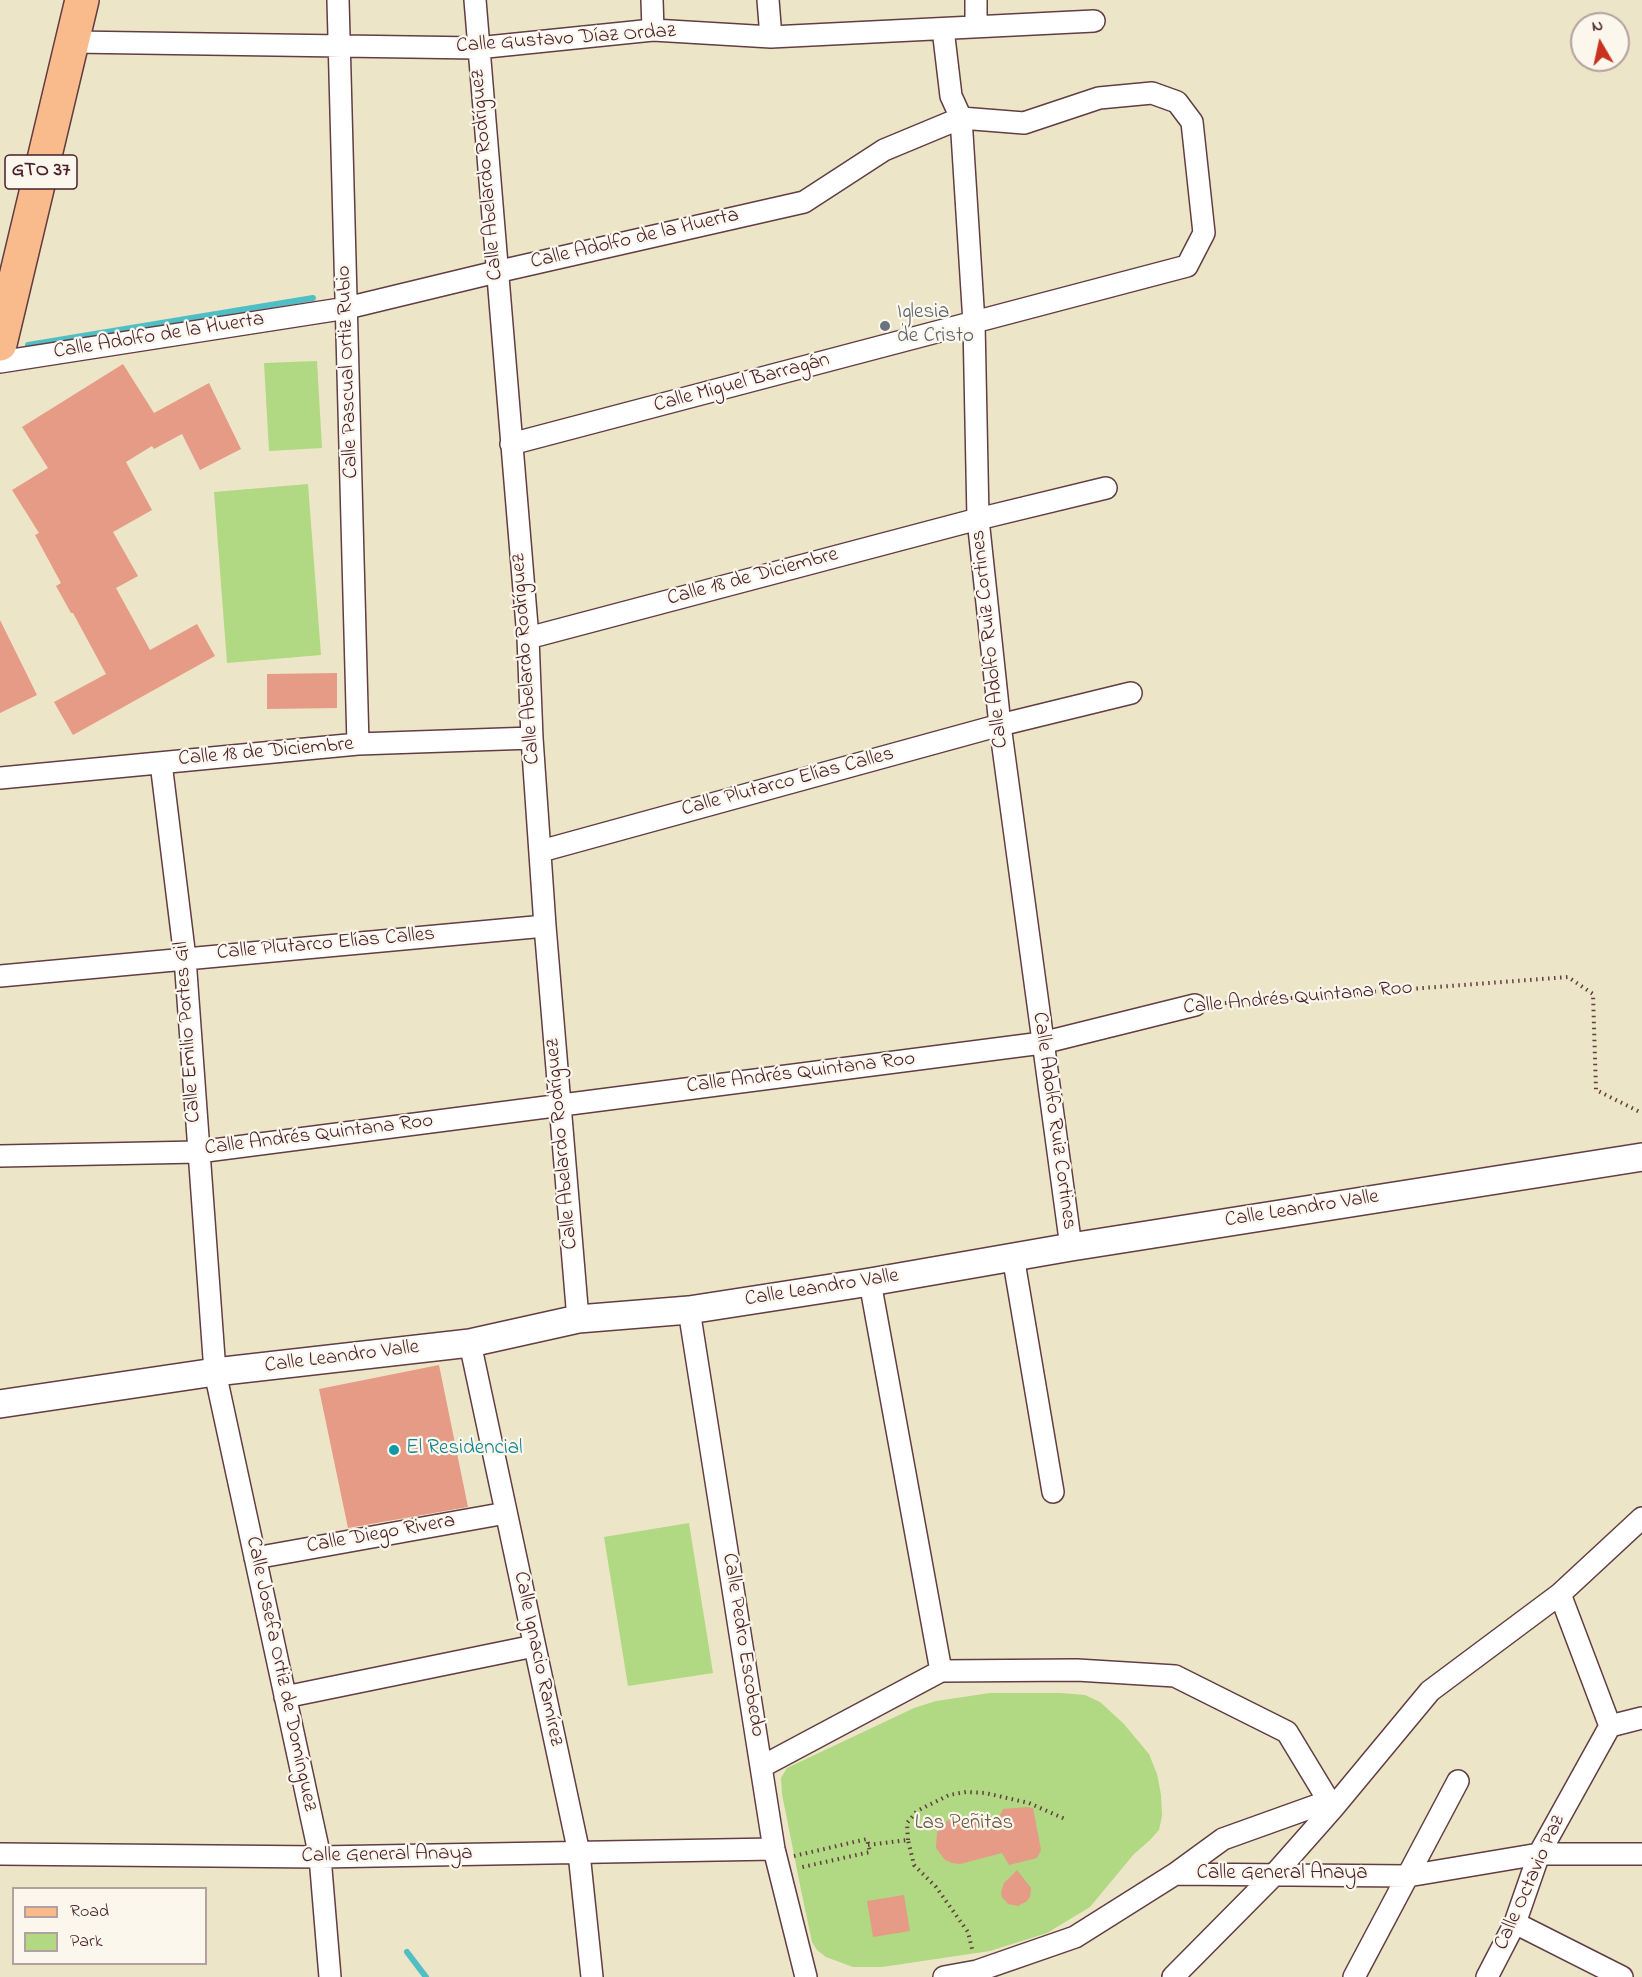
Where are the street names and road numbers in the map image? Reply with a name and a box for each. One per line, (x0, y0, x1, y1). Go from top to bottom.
street label: Calle Gustavo Díaz Ordaz (455, 20, 677, 60)
street label: Calle Abelardo Rodríguez (466, 69, 510, 281)
road number: GTO 37 (5, 155, 77, 189)
street label: Calle Adolfo de la Huerta (528, 204, 742, 276)
street label: Calle Pascual Ortiz Rubio (333, 265, 365, 479)
street label: Calle Adolfo de la Huerta (52, 308, 266, 366)
street label: Calle Miguel Barragán (651, 348, 833, 420)
street label: Calle Adolfo Ruiz Cortines (967, 529, 1015, 749)
street label: Calle 18 de Diciembre (665, 543, 841, 613)
street label: Calle Abelardo Rodríguez (507, 553, 547, 765)
street label: Calle 18 de Diciembre (177, 733, 355, 773)
street label: Calle Plutarco Elías Calles (679, 743, 897, 823)
street label: Calle Plutarco Elías Calles (216, 923, 436, 967)
street label: Calle Emilio Portes Gil (170, 940, 208, 1124)
street label: Calle Andrés Quintana Roo (1182, 976, 1414, 1022)
street label: Calle Adolfo Ruiz Cortines (1025, 1011, 1081, 1231)
street label: Calle Abelardo Rodríguez (541, 1038, 585, 1250)
street label: Calle Andrés Quintana Roo (685, 1047, 917, 1101)
street label: Calle Andrés Quintana Roo (203, 1109, 435, 1163)
street label: Calle Leandro Valle (1223, 1185, 1381, 1235)
street label: Calle Leandro Valle (743, 1264, 901, 1314)
street label: Calle Leandro Valle (263, 1336, 421, 1380)
street label: Calle Diego Rivera (305, 1510, 457, 1560)
street label: Calle Josefa Ortiz de Domínguez (239, 1534, 321, 1814)
street label: Calle Pedro Escobedo (715, 1551, 769, 1739)
street label: Calle Ignacio Ramírez (506, 1569, 568, 1749)
street label: Calle Octavio Paz (1490, 1812, 1572, 1954)
street label: Calle General Anaya (301, 1842, 473, 1870)
street label: Calle General Anaya (1196, 1862, 1368, 1888)

